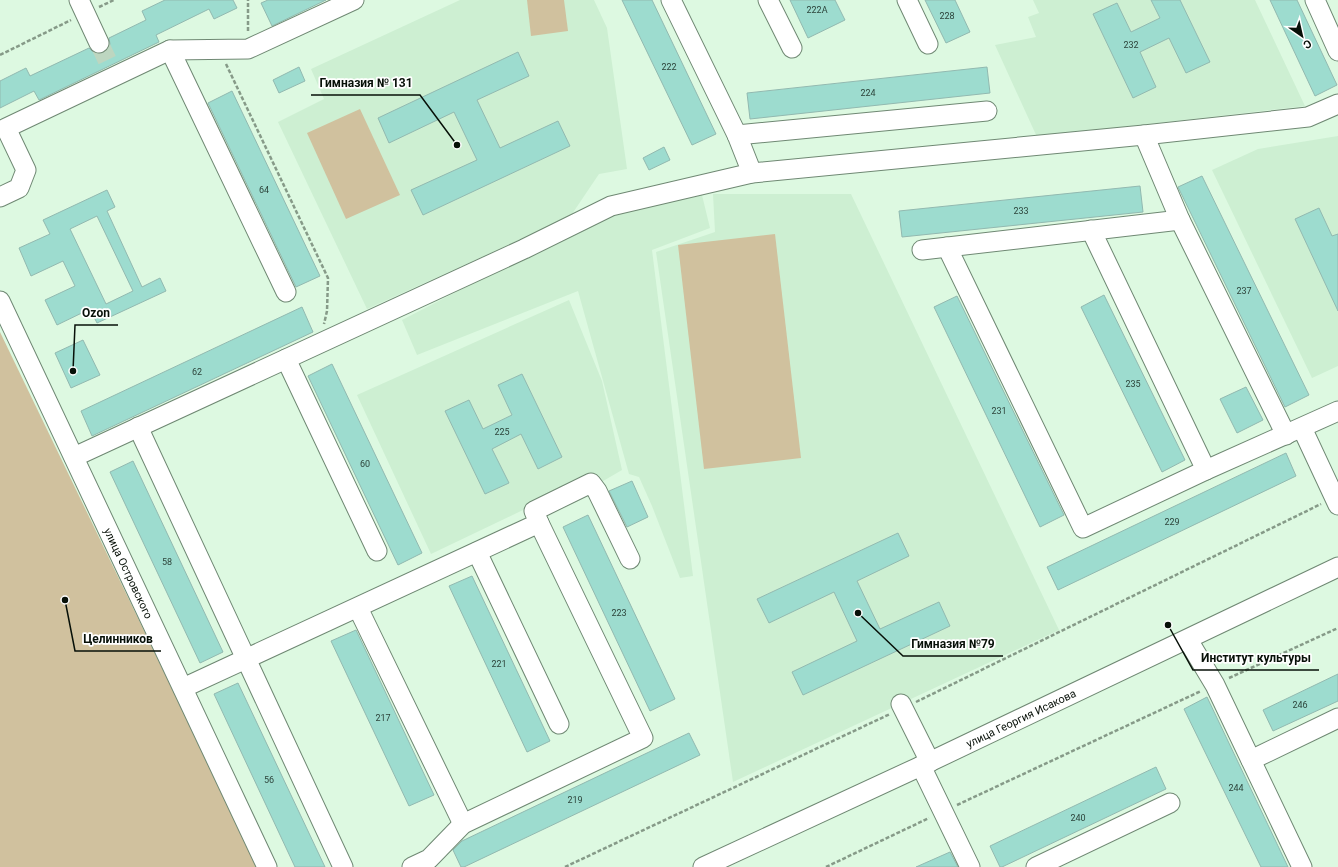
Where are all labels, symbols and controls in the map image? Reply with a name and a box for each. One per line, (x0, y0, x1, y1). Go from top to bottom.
house number: 222А (806, 5, 828, 15)
house number: 228 (939, 11, 955, 21)
north arrow (1282, 16, 1322, 56)
text: С (1301, 36, 1314, 51)
house number: 232 (1123, 40, 1139, 50)
house number: 222 (661, 62, 677, 72)
callout: Гимназия № 131 (311, 71, 420, 95)
text: Гимназия № 131 (319, 76, 413, 90)
house number: 224 (860, 88, 876, 98)
house number: 64 (259, 185, 269, 195)
house number: 233 (1013, 206, 1029, 216)
house number: 237 (1236, 286, 1252, 296)
callout: Ozon (75, 301, 118, 325)
text: Ozon (82, 306, 110, 320)
house number: 62 (192, 367, 202, 377)
house number: 235 (1125, 379, 1141, 389)
house number: 231 (991, 406, 1007, 416)
house number: 225 (494, 427, 510, 437)
house number: 60 (360, 459, 370, 469)
house number: 229 (1164, 517, 1180, 527)
street label: улица Островского (101, 526, 155, 621)
house number: 58 (162, 557, 172, 567)
house number: 223 (611, 608, 627, 618)
callout: Целинников (75, 627, 161, 651)
text: Целинников (83, 632, 153, 646)
callout: Гимназия №79 (903, 632, 1003, 656)
text: Гимназия №79 (911, 637, 995, 651)
callout: Институт культуры (1193, 646, 1319, 670)
text: Институт культуры (1201, 651, 1311, 665)
house number: 221 (491, 659, 507, 669)
street label: улица Георгия Исакова (964, 687, 1078, 750)
house number: 246 (1292, 700, 1308, 710)
house number: 217 (375, 713, 391, 723)
house number: 56 (264, 775, 274, 785)
house number: 244 (1228, 783, 1244, 793)
house number: 219 (567, 795, 583, 805)
house number: 240 (1070, 813, 1086, 823)

